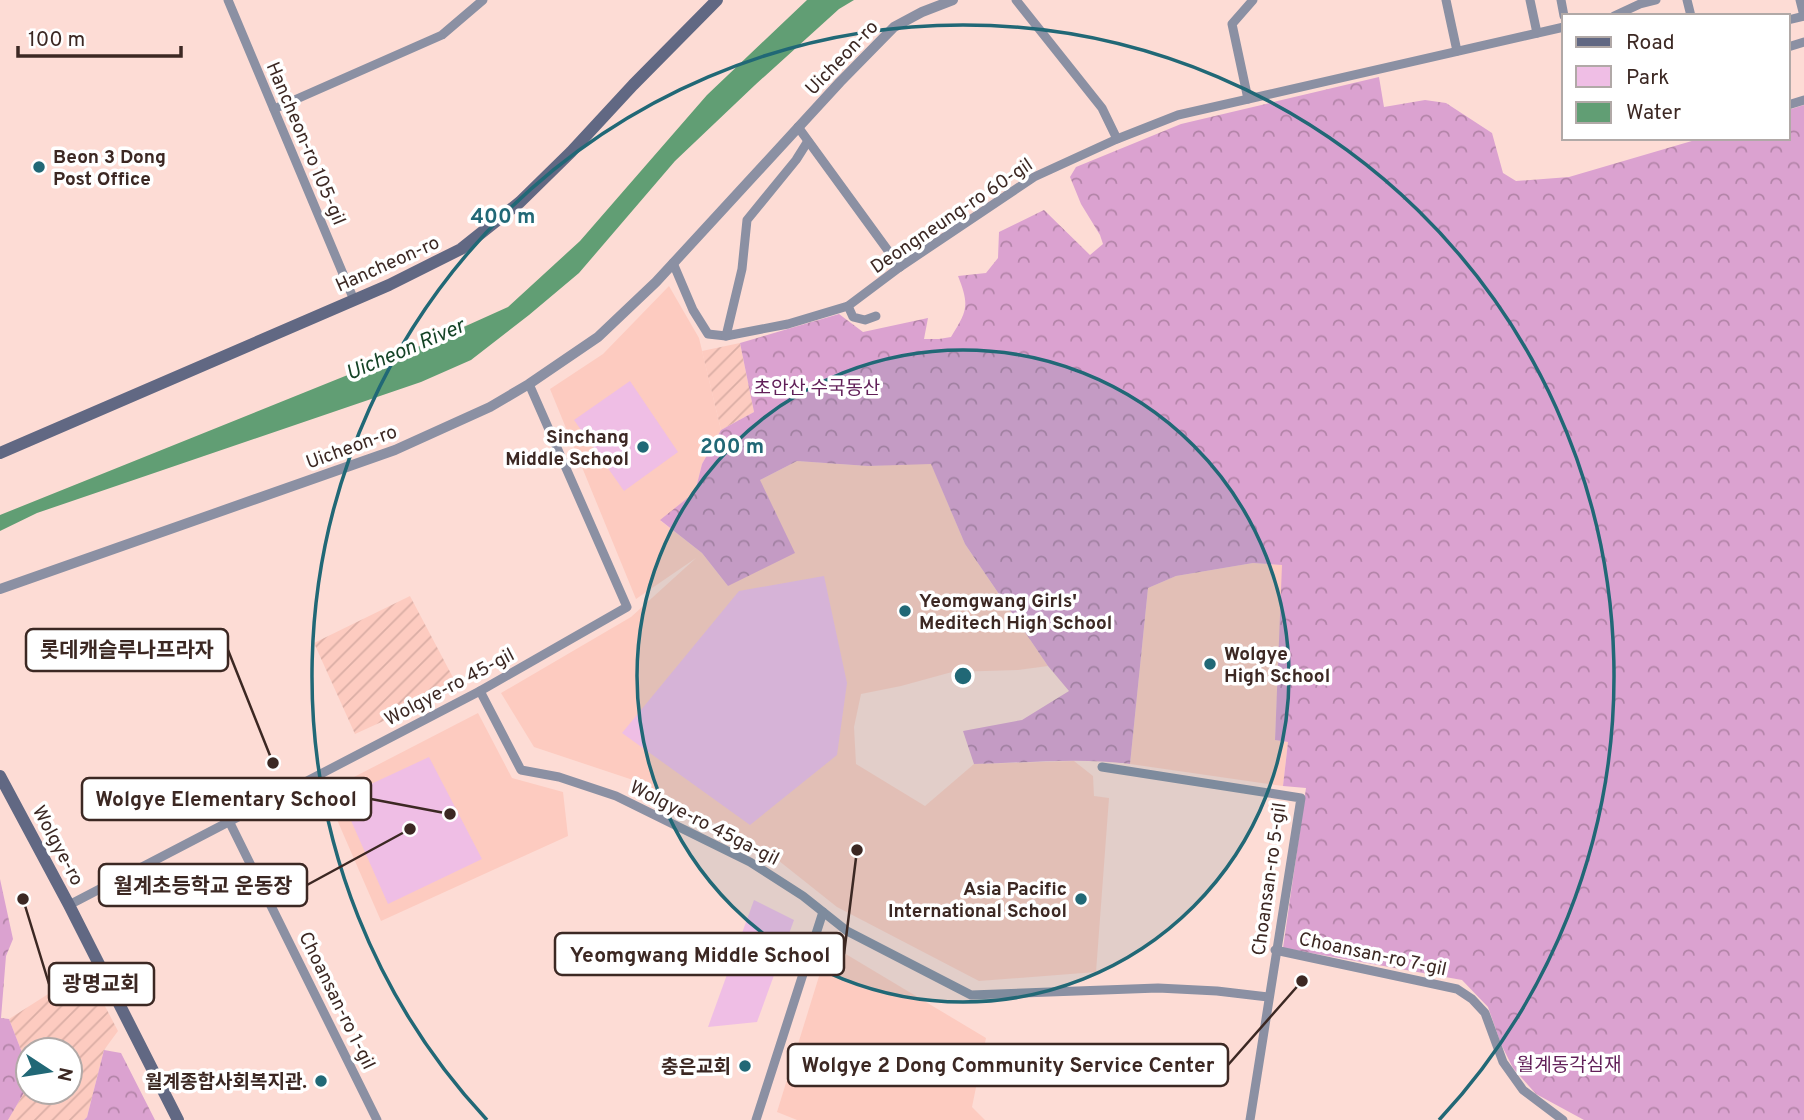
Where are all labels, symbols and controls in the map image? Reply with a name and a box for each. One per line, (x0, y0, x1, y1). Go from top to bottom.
scale bar (18, 14, 180, 58)
legend (1562, 14, 1790, 140)
street label: Uicheon-ro (801, 16, 884, 101)
text: 100 m (28, 27, 85, 54)
text: Road (1626, 30, 1675, 57)
street label: Hancheon-ro 105-gil (260, 59, 350, 229)
text: Park (1626, 65, 1669, 92)
text: Water (1626, 100, 1681, 127)
place label: Beon 3 Dong Post Office (53, 146, 166, 192)
street label: Deongneung-ro 60-gil (866, 153, 1038, 280)
marker: Beon 3 Dong Post Office (31, 159, 47, 175)
text: 400 m (471, 204, 535, 231)
street label: Hancheon-ro (332, 231, 444, 298)
water label: Uicheon River (342, 312, 471, 388)
park label: 초안산 수국동산 (754, 377, 880, 401)
street label: Uicheon-ro (303, 420, 401, 475)
place label: Sinchang Middle School (505, 426, 629, 472)
text: 200 m (700, 434, 764, 461)
marker: Sinchang Middle School (635, 439, 651, 455)
place label: Yeomgwang Girls' Meditech High School (919, 590, 1112, 636)
marker: Yeomgwang Girls' Meditech High School (897, 603, 913, 619)
callout: 롯데캐슬루나프라자 (26, 629, 228, 671)
text: 롯데캐슬루나프라자 (40, 638, 214, 665)
street label: Wolgye-ro 45-gil (381, 643, 519, 732)
place label: Wolgye High School (1224, 643, 1330, 689)
marker: Wolgye High School (1202, 656, 1218, 672)
centre of rings (951, 664, 975, 688)
street label: Wolgye-ro 45ga-gil (625, 776, 783, 872)
callout: Wolgye Elementary School (82, 778, 371, 820)
text: Wolgye Elementary School (95, 787, 357, 814)
street label: Choansan-ro 5-gil (1247, 801, 1293, 957)
street label: Wolgye-ro (26, 802, 88, 890)
callout: 월계초등학교 운동장 (99, 864, 307, 906)
text: 월계초등학교 운동장 (113, 874, 293, 901)
place label: Asia Pacific International School (888, 878, 1067, 924)
marker: Asia Pacific International School (1073, 891, 1089, 907)
street label: Choansan-ro 1-gil (292, 928, 380, 1074)
street label: Choansan-ro 7-gil (1296, 928, 1449, 982)
callout: Yeomgwang Middle School (555, 933, 844, 975)
text: Yeomgwang Middle School (570, 943, 830, 970)
callout: 광명교회 (49, 963, 154, 1005)
text: 광명교회 (62, 972, 140, 999)
north arrow (14, 1036, 84, 1106)
callout: Wolgye 2 Dong Community Service Center (788, 1044, 1228, 1086)
text: Wolgye 2 Dong Community Service Center (802, 1053, 1215, 1080)
park label: 월계동각심재 (1517, 1054, 1621, 1078)
place label: 충은교회 (661, 1056, 731, 1080)
marker: 충은교회 (737, 1058, 753, 1074)
text: N (51, 1065, 77, 1083)
place label: 월계종합사회복지관. (145, 1071, 307, 1095)
marker: 월계종합사회복지관. (313, 1073, 329, 1089)

